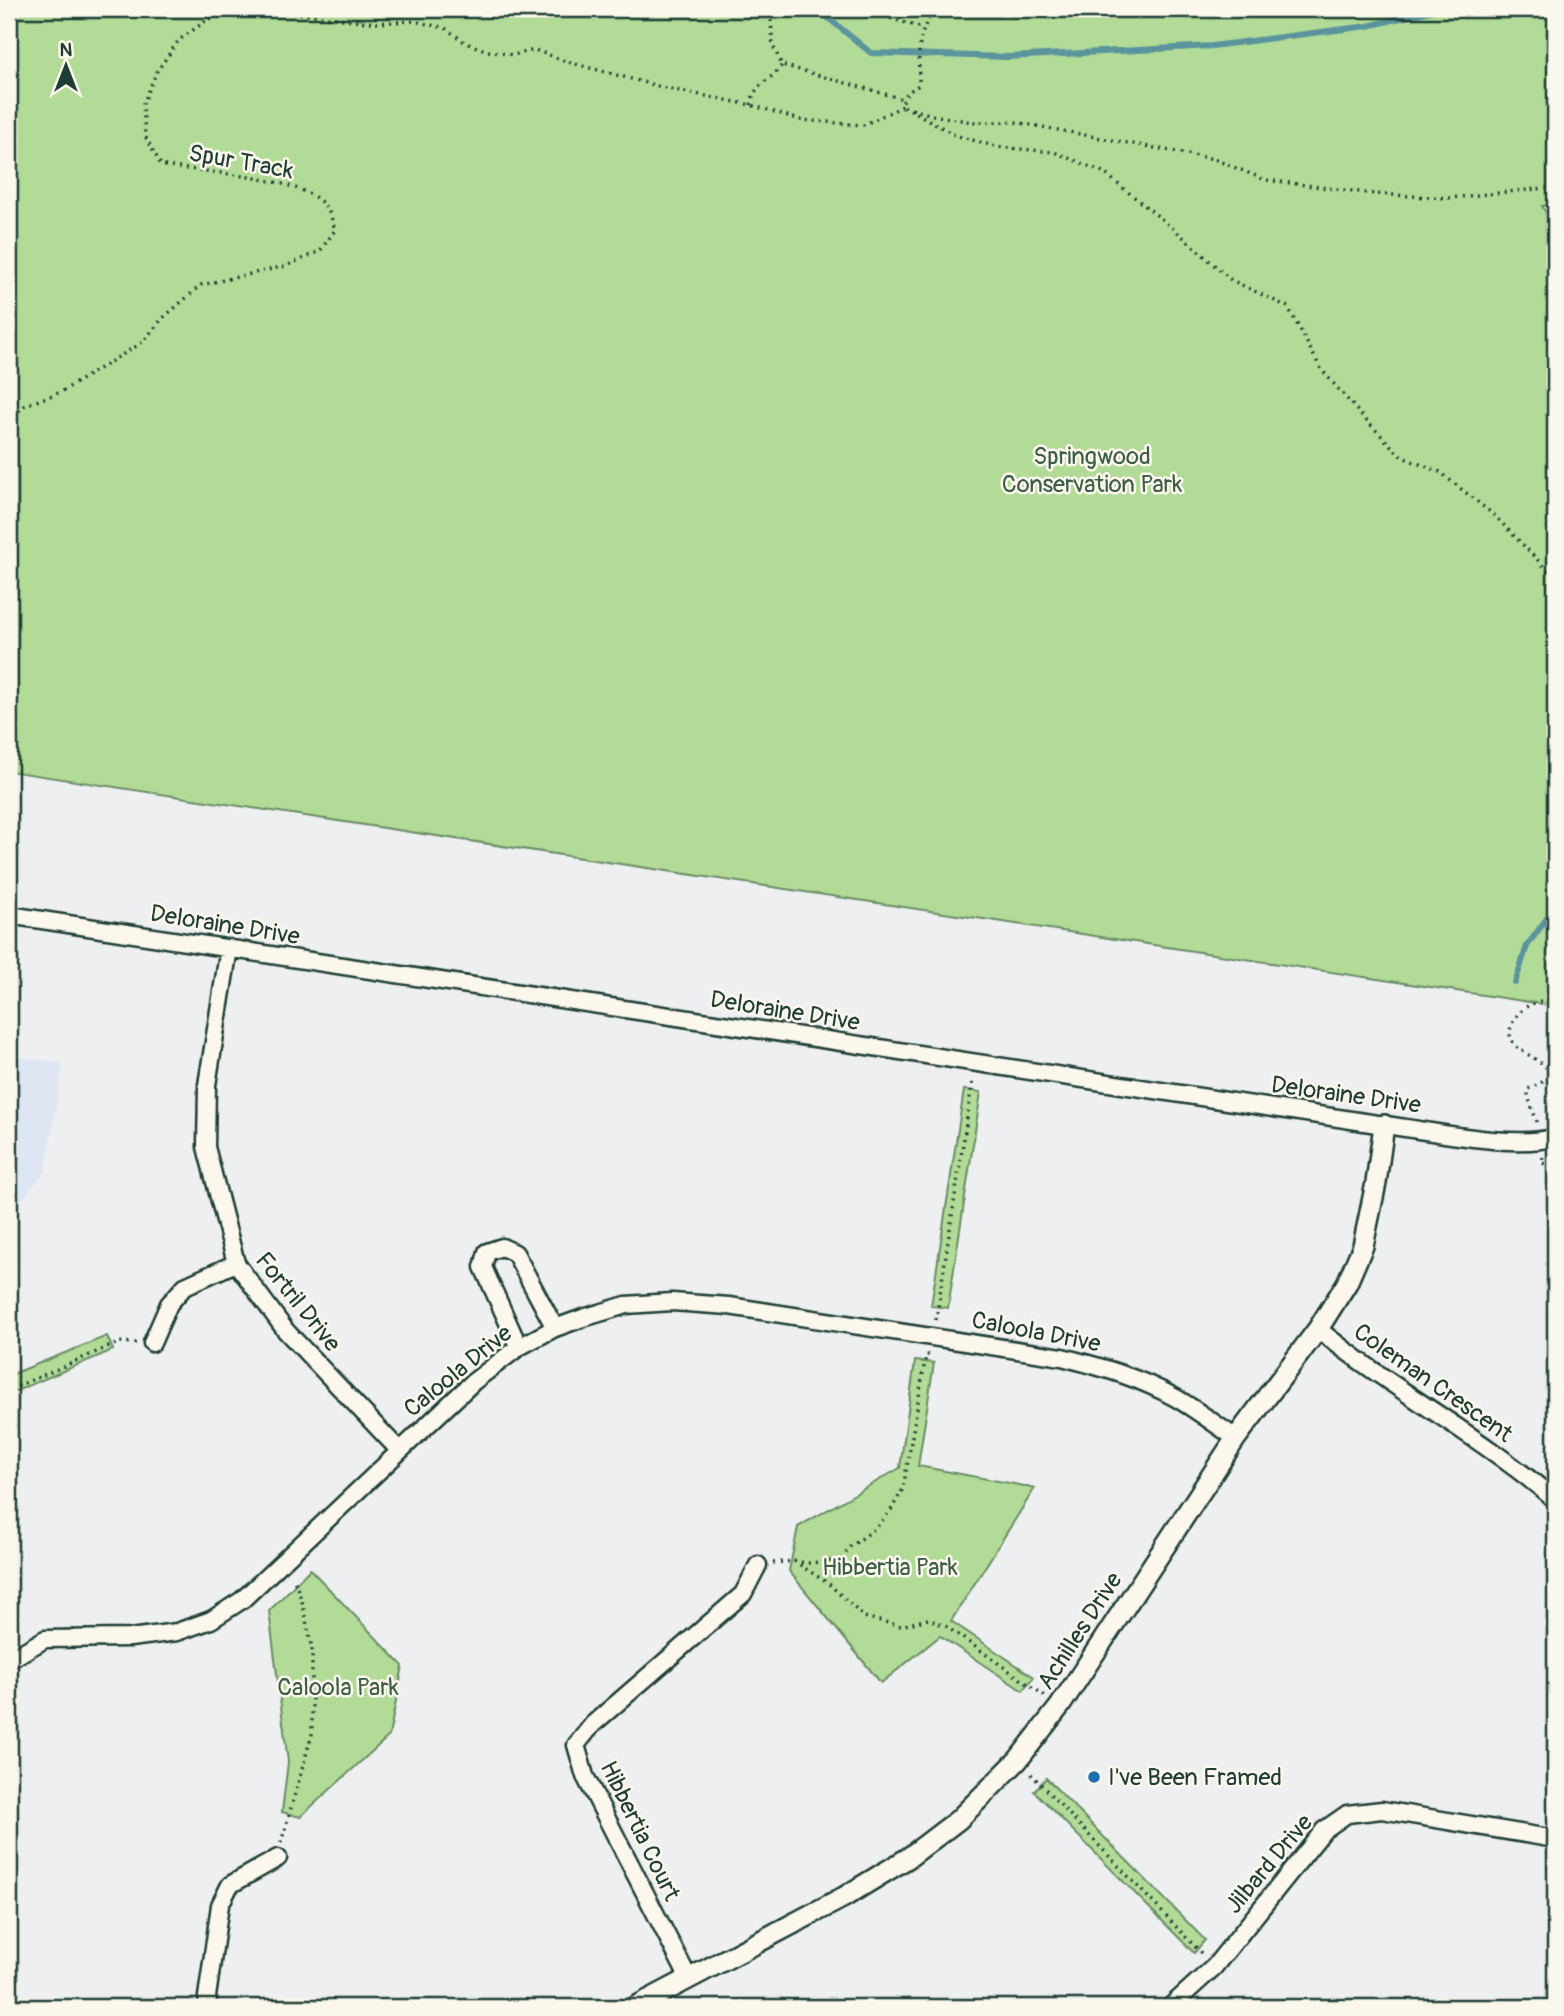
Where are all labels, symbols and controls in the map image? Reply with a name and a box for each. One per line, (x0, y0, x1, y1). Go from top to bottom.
north arrow (32, 32, 102, 102)
text: N (60, 38, 73, 62)
street label: Spur Track (186, 139, 296, 185)
park label: Springwood Conservation Park (1002, 442, 1182, 499)
street label: Deloraine Drive (148, 899, 302, 951)
street label: Deloraine Drive (708, 985, 862, 1037)
street label: Deloraine Drive (1269, 1070, 1423, 1120)
street label: Fortril Drive (249, 1246, 347, 1358)
street label: Caloola Drive (969, 1305, 1103, 1359)
street label: Coleman Crescent (1348, 1317, 1518, 1449)
street label: Caloola Drive (398, 1318, 518, 1423)
park label: Hibbertia Park (822, 1553, 958, 1582)
street label: Achilles Drive (1031, 1567, 1129, 1695)
park label: Caloola Park (277, 1673, 399, 1702)
street label: Hibbertia Court (594, 1756, 686, 1906)
place label: I've Been Framed (1108, 1763, 1282, 1792)
marker: I've Been Framed (1086, 1769, 1102, 1785)
street label: Jilbard Drive (1219, 1808, 1319, 1920)

